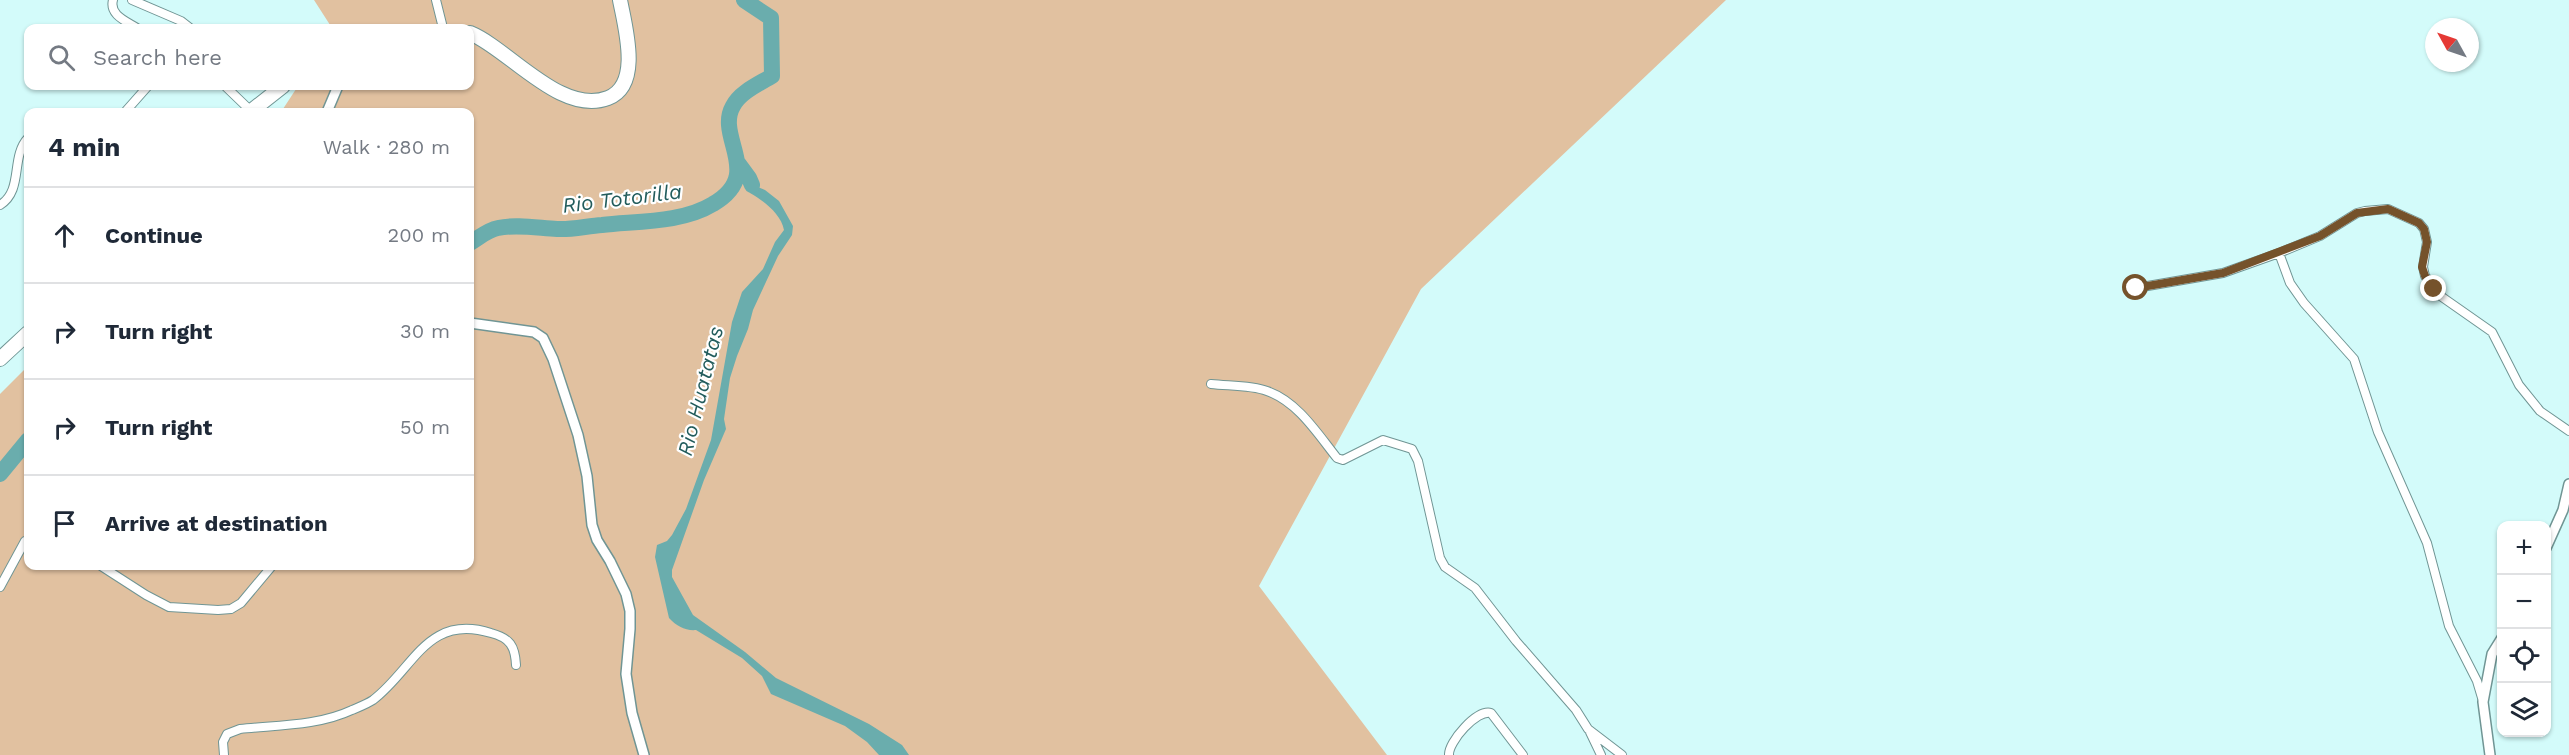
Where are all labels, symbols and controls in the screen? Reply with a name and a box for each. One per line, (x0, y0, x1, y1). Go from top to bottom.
north arrow (2425, 18, 2479, 72)
search box (24, 24, 474, 90)
icon: search (45, 41, 78, 74)
text: Search here (93, 45, 222, 70)
text: 4 min (48, 132, 120, 162)
text: Walk · 280 m (323, 135, 450, 159)
water label: Rio Totorilla (561, 178, 683, 218)
icon: ahead (48, 219, 81, 252)
text: Continue (105, 223, 203, 248)
text: 200 m (388, 223, 450, 247)
route start (2122, 274, 2148, 300)
route end (2420, 275, 2446, 301)
icon: right (48, 315, 81, 348)
text: Turn right (105, 319, 212, 344)
text: 30 m (400, 319, 450, 343)
water label: Rio Huatatas (672, 324, 728, 458)
icon: right (48, 411, 81, 444)
text: Turn right (105, 415, 212, 440)
text: 50 m (400, 415, 450, 439)
icon: arrive (48, 507, 81, 540)
text: Arrive at destination (105, 511, 328, 536)
map controls (2497, 521, 2551, 737)
button: + (2497, 521, 2551, 575)
button: − (2497, 575, 2551, 629)
button: locate (2497, 629, 2551, 683)
button: layers (2497, 683, 2551, 737)

